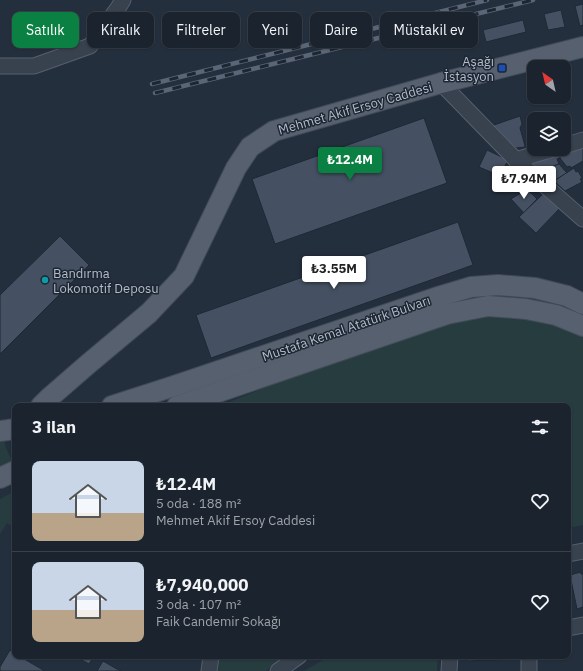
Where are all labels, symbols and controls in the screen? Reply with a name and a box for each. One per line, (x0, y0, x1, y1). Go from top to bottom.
chip: Satılık (12, 12, 79, 48)
chip: Kiralık (87, 12, 154, 48)
chip: Filtreler (162, 12, 240, 48)
chip: Yeni (248, 12, 302, 48)
chip: Daire (310, 12, 372, 48)
chip: Müstakil ev (380, 12, 478, 48)
place label: Aşağı İstasyon (444, 53, 494, 85)
north arrow (527, 60, 571, 104)
map controls (527, 60, 571, 156)
marker: Aşağı İstasyon (497, 63, 507, 73)
street label: Mehmet Akif Ersoy Caddesi (276, 78, 434, 139)
button: layers (527, 112, 571, 156)
pin: ₺12.4M (317, 147, 383, 181)
text: ₺12.4M (327, 151, 373, 168)
pin: ₺7.94M (491, 166, 557, 200)
text: ₺7.94M (501, 170, 547, 187)
pin: ₺3.55M (301, 256, 367, 290)
text: ₺3.55M (311, 260, 357, 277)
place label: Bandırma Lokomotif Deposu (53, 265, 159, 297)
marker: Bandırma Lokomotif Deposu (40, 275, 50, 285)
street label: Mustafa Kemal Atatürk Bulvarı (260, 292, 433, 365)
text: 3 ilan (32, 416, 76, 438)
icon: filters (529, 416, 551, 438)
text: ₺12.4M (156, 473, 216, 495)
icon: home (64, 477, 112, 525)
icon: heart (529, 490, 551, 512)
text: 5 oda · 188 m² (156, 495, 241, 512)
text: Mehmet Akif Ersoy Caddesi (156, 512, 315, 529)
text: ₺7,940,000 (156, 574, 248, 596)
icon: home (64, 578, 112, 626)
icon: heart (529, 591, 551, 613)
text: 3 oda · 107 m² (156, 596, 241, 613)
text: Faik Candemir Sokağı (156, 613, 281, 630)

